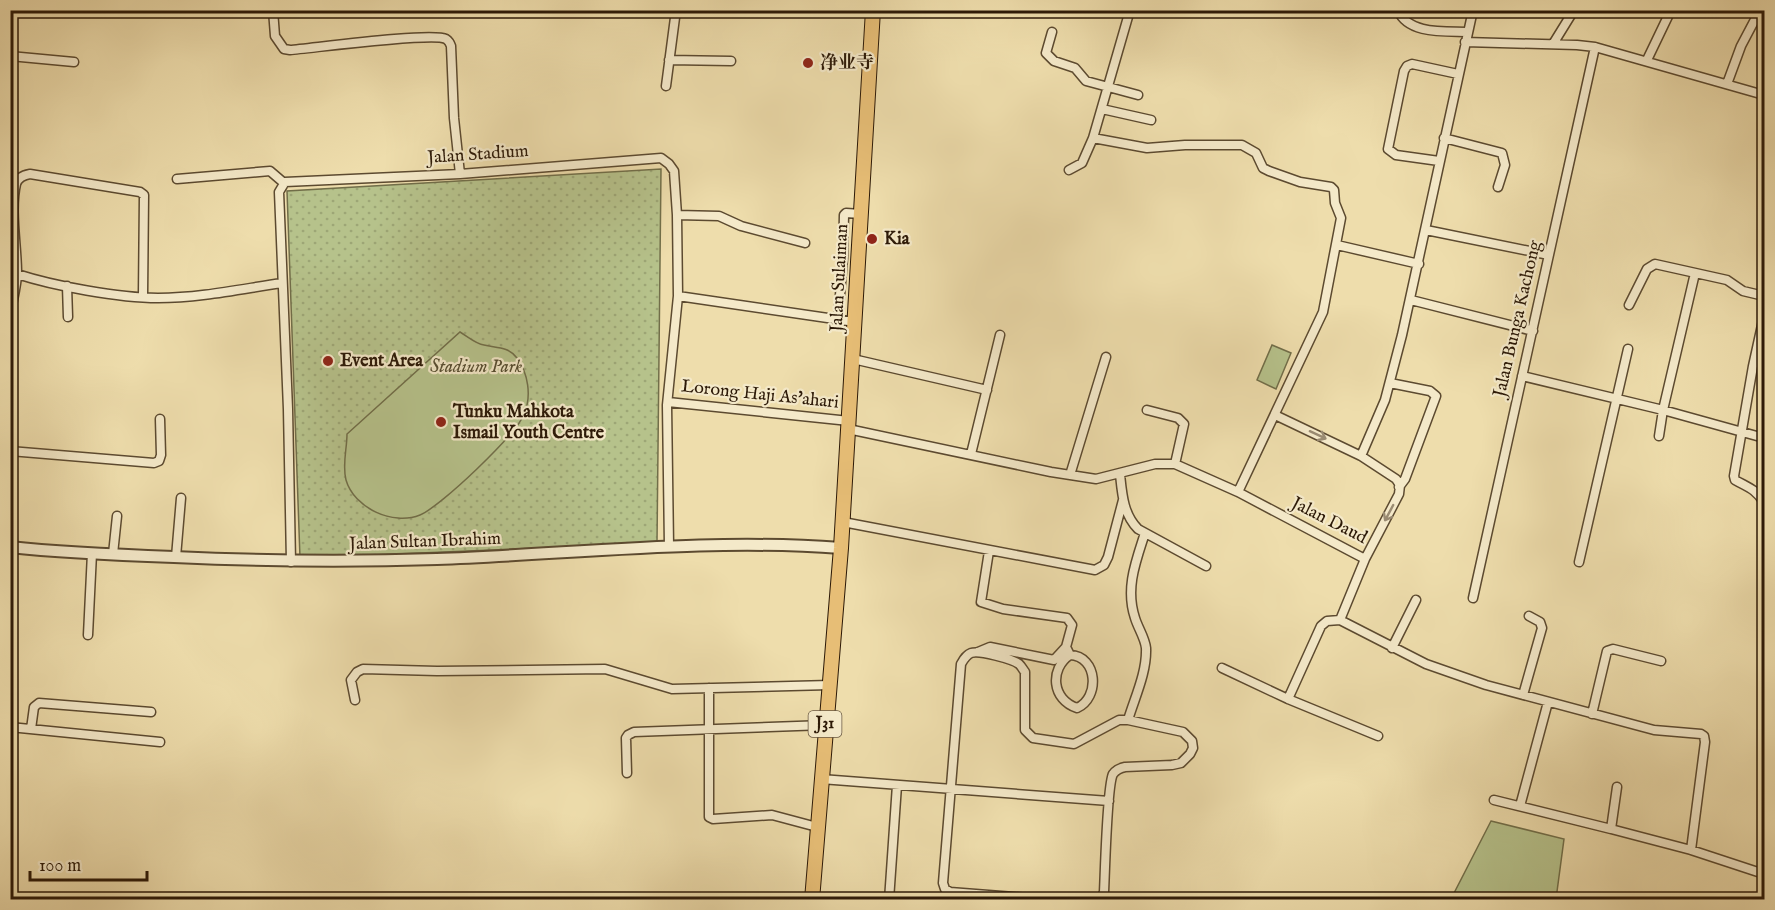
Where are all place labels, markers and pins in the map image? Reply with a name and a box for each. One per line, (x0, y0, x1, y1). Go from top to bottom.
place label: 净业寺 (820, 52, 874, 75)
marker: 净业寺 (801, 56, 815, 70)
place label: Kia (884, 228, 911, 251)
marker: Kia (865, 232, 879, 246)
place label: Event Area (340, 350, 424, 373)
marker: Event Area (321, 354, 335, 368)
place label: Tunku Mahkota Ismail Youth Centre (452, 401, 605, 445)
marker: Tunku Mahkota Ismail Youth Centre (434, 415, 448, 429)

